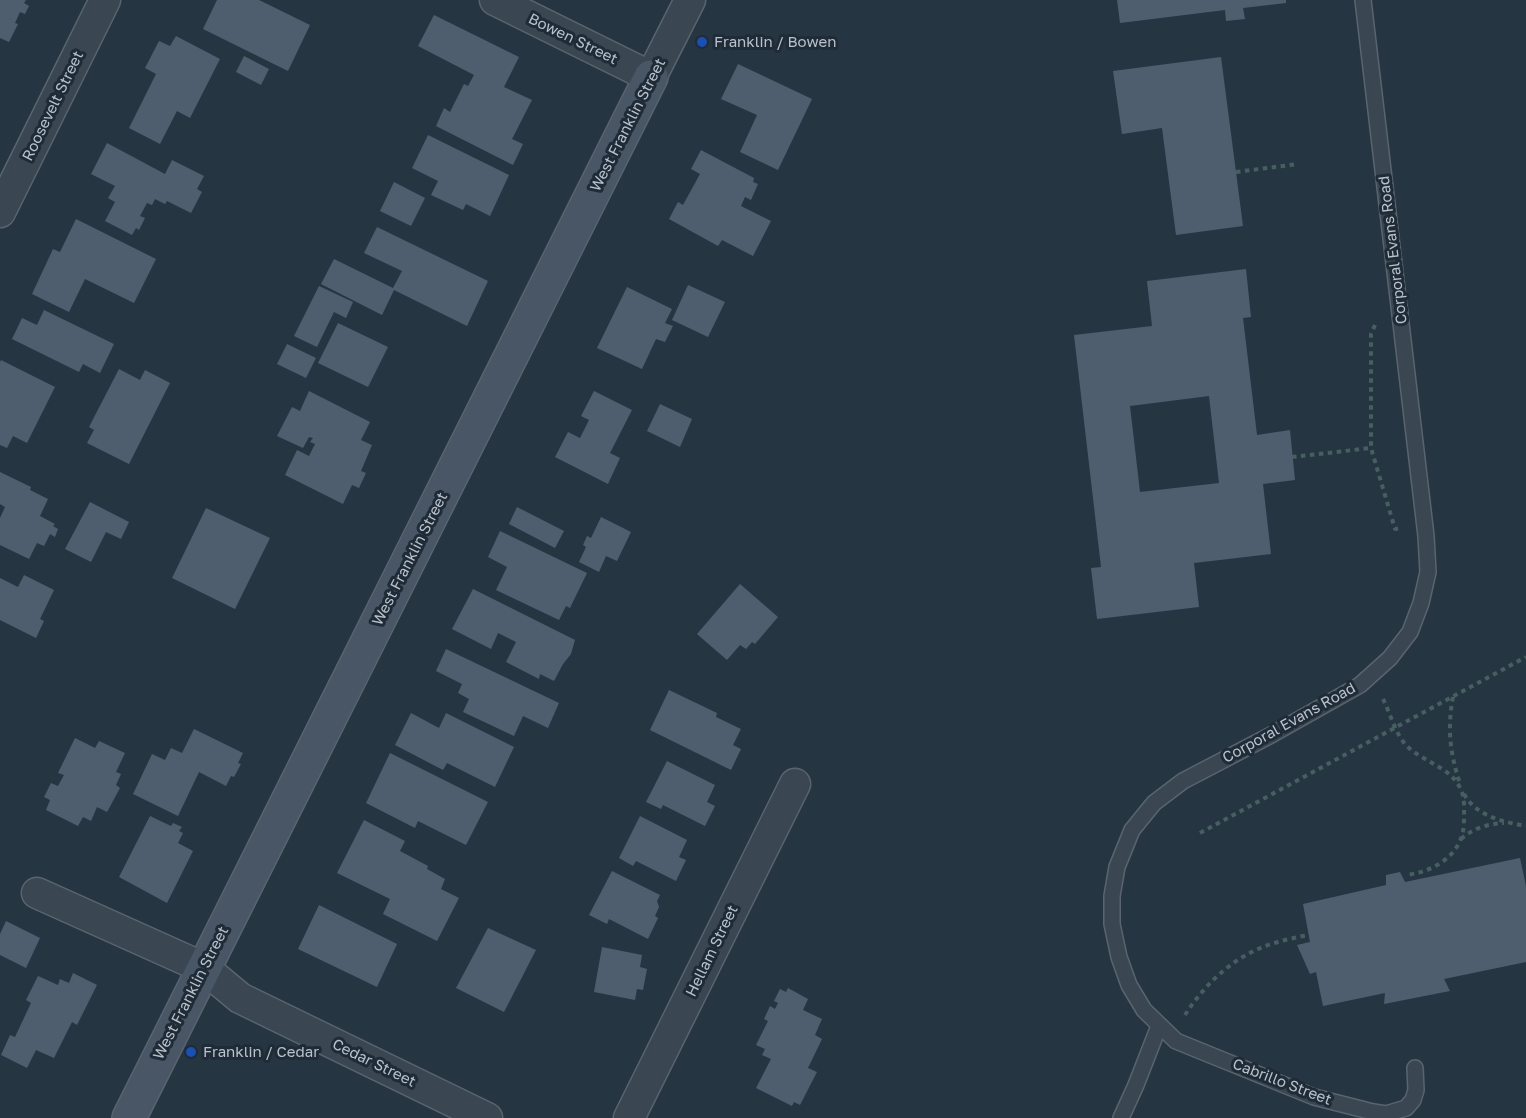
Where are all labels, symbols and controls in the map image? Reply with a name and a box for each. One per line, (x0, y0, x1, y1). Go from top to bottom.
street label: Bowen Street (525, 10, 621, 68)
place label: Franklin / Bowen (714, 33, 836, 51)
marker: Franklin / Bowen (695, 35, 709, 49)
street label: Roosevelt Street (19, 48, 87, 164)
street label: West Franklin Street (587, 55, 669, 195)
street label: Corporal Evans Road (1375, 175, 1411, 325)
street label: West Franklin Street (369, 489, 451, 629)
street label: Corporal Evans Road (1219, 679, 1359, 767)
street label: Hellam Street (682, 902, 742, 1000)
street label: West Franklin Street (150, 923, 232, 1063)
street label: Cedar Street (329, 1035, 419, 1091)
place label: Franklin / Cedar (203, 1043, 319, 1061)
marker: Franklin / Cedar (184, 1045, 198, 1059)
street label: Cabrillo Street (1230, 1055, 1334, 1109)

